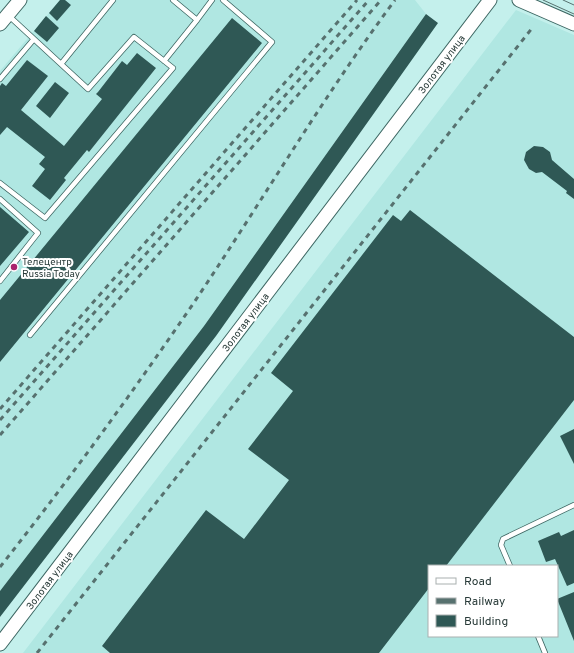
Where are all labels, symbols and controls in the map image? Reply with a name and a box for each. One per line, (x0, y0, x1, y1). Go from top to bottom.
street label: Золотая улица (416, 33, 469, 97)
place label: Телецентр Russia Today (22, 256, 80, 281)
marker: Телецентр Russia Today (9, 262, 19, 272)
street label: Золотая улица (220, 291, 273, 355)
street label: Золотая улица (24, 549, 77, 613)
legend (428, 565, 558, 637)
text: Road (464, 574, 492, 590)
text: Railway (464, 594, 505, 610)
text: Building (464, 614, 508, 630)

